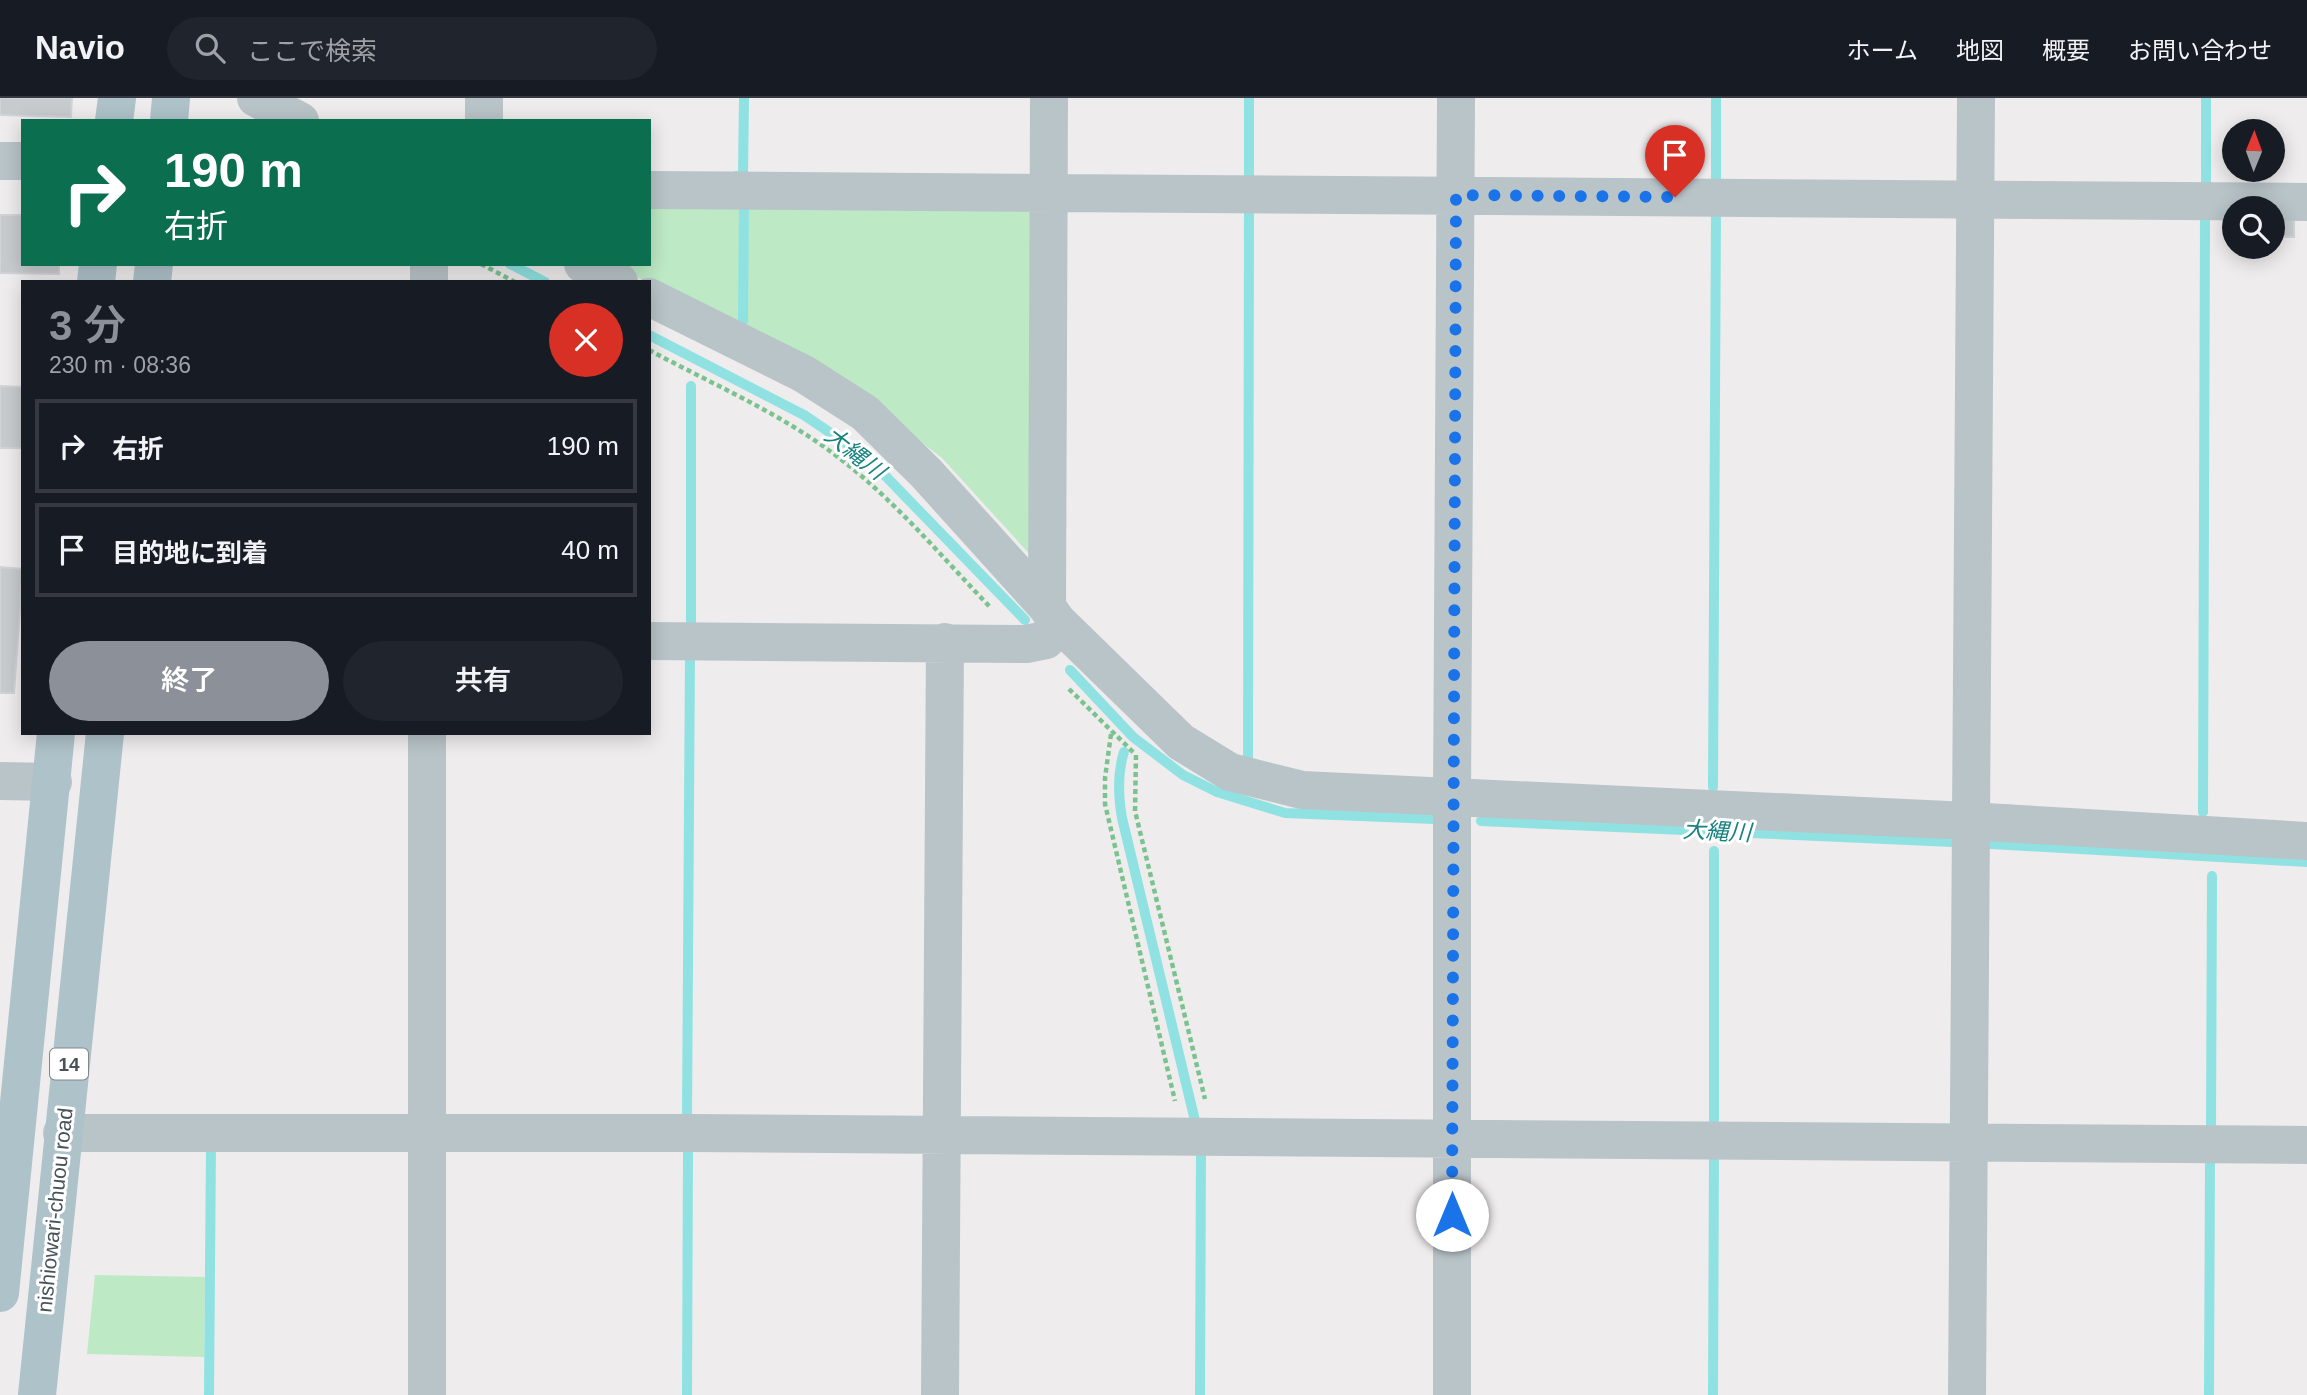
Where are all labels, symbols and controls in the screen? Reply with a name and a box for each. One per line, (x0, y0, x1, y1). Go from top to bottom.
search box (167, 17, 657, 80)
text: Navio (35, 29, 125, 66)
icon: search (191, 29, 229, 67)
text: ここで検索 (247, 36, 377, 66)
text: ホーム (1847, 37, 1918, 64)
text: 地図 (1956, 37, 2004, 64)
text: 概要 (2042, 37, 2090, 64)
text: お問い合わせ (2128, 37, 2272, 64)
north arrow (2222, 119, 2286, 182)
map controls (2222, 119, 2285, 259)
pin (1645, 125, 1705, 197)
icon: arrive (1656, 136, 1694, 174)
text: 190 m (164, 143, 303, 197)
icon: right (49, 147, 140, 238)
button: search (2222, 196, 2285, 259)
text: 右折 (164, 208, 228, 244)
text: 3 分 (49, 302, 126, 349)
button: close (549, 303, 623, 377)
text: 230 m · 08:36 (49, 352, 191, 378)
water label: 大縄川 (820, 422, 893, 486)
icon: right (53, 427, 91, 465)
text: 190 m (547, 431, 619, 461)
text: 右折 (112, 434, 164, 464)
icon: arrive (53, 531, 91, 569)
text: 40 m (561, 535, 619, 565)
text: 目的地に到着 (112, 538, 268, 568)
button: 終了 (49, 641, 329, 721)
button: 共有 (343, 641, 623, 721)
water label: 大縄川 (1682, 816, 1755, 846)
road number: 14 (50, 1048, 88, 1080)
street label: nishiowari-chuou road (32, 1107, 77, 1313)
position arrow (1415, 1178, 1489, 1252)

